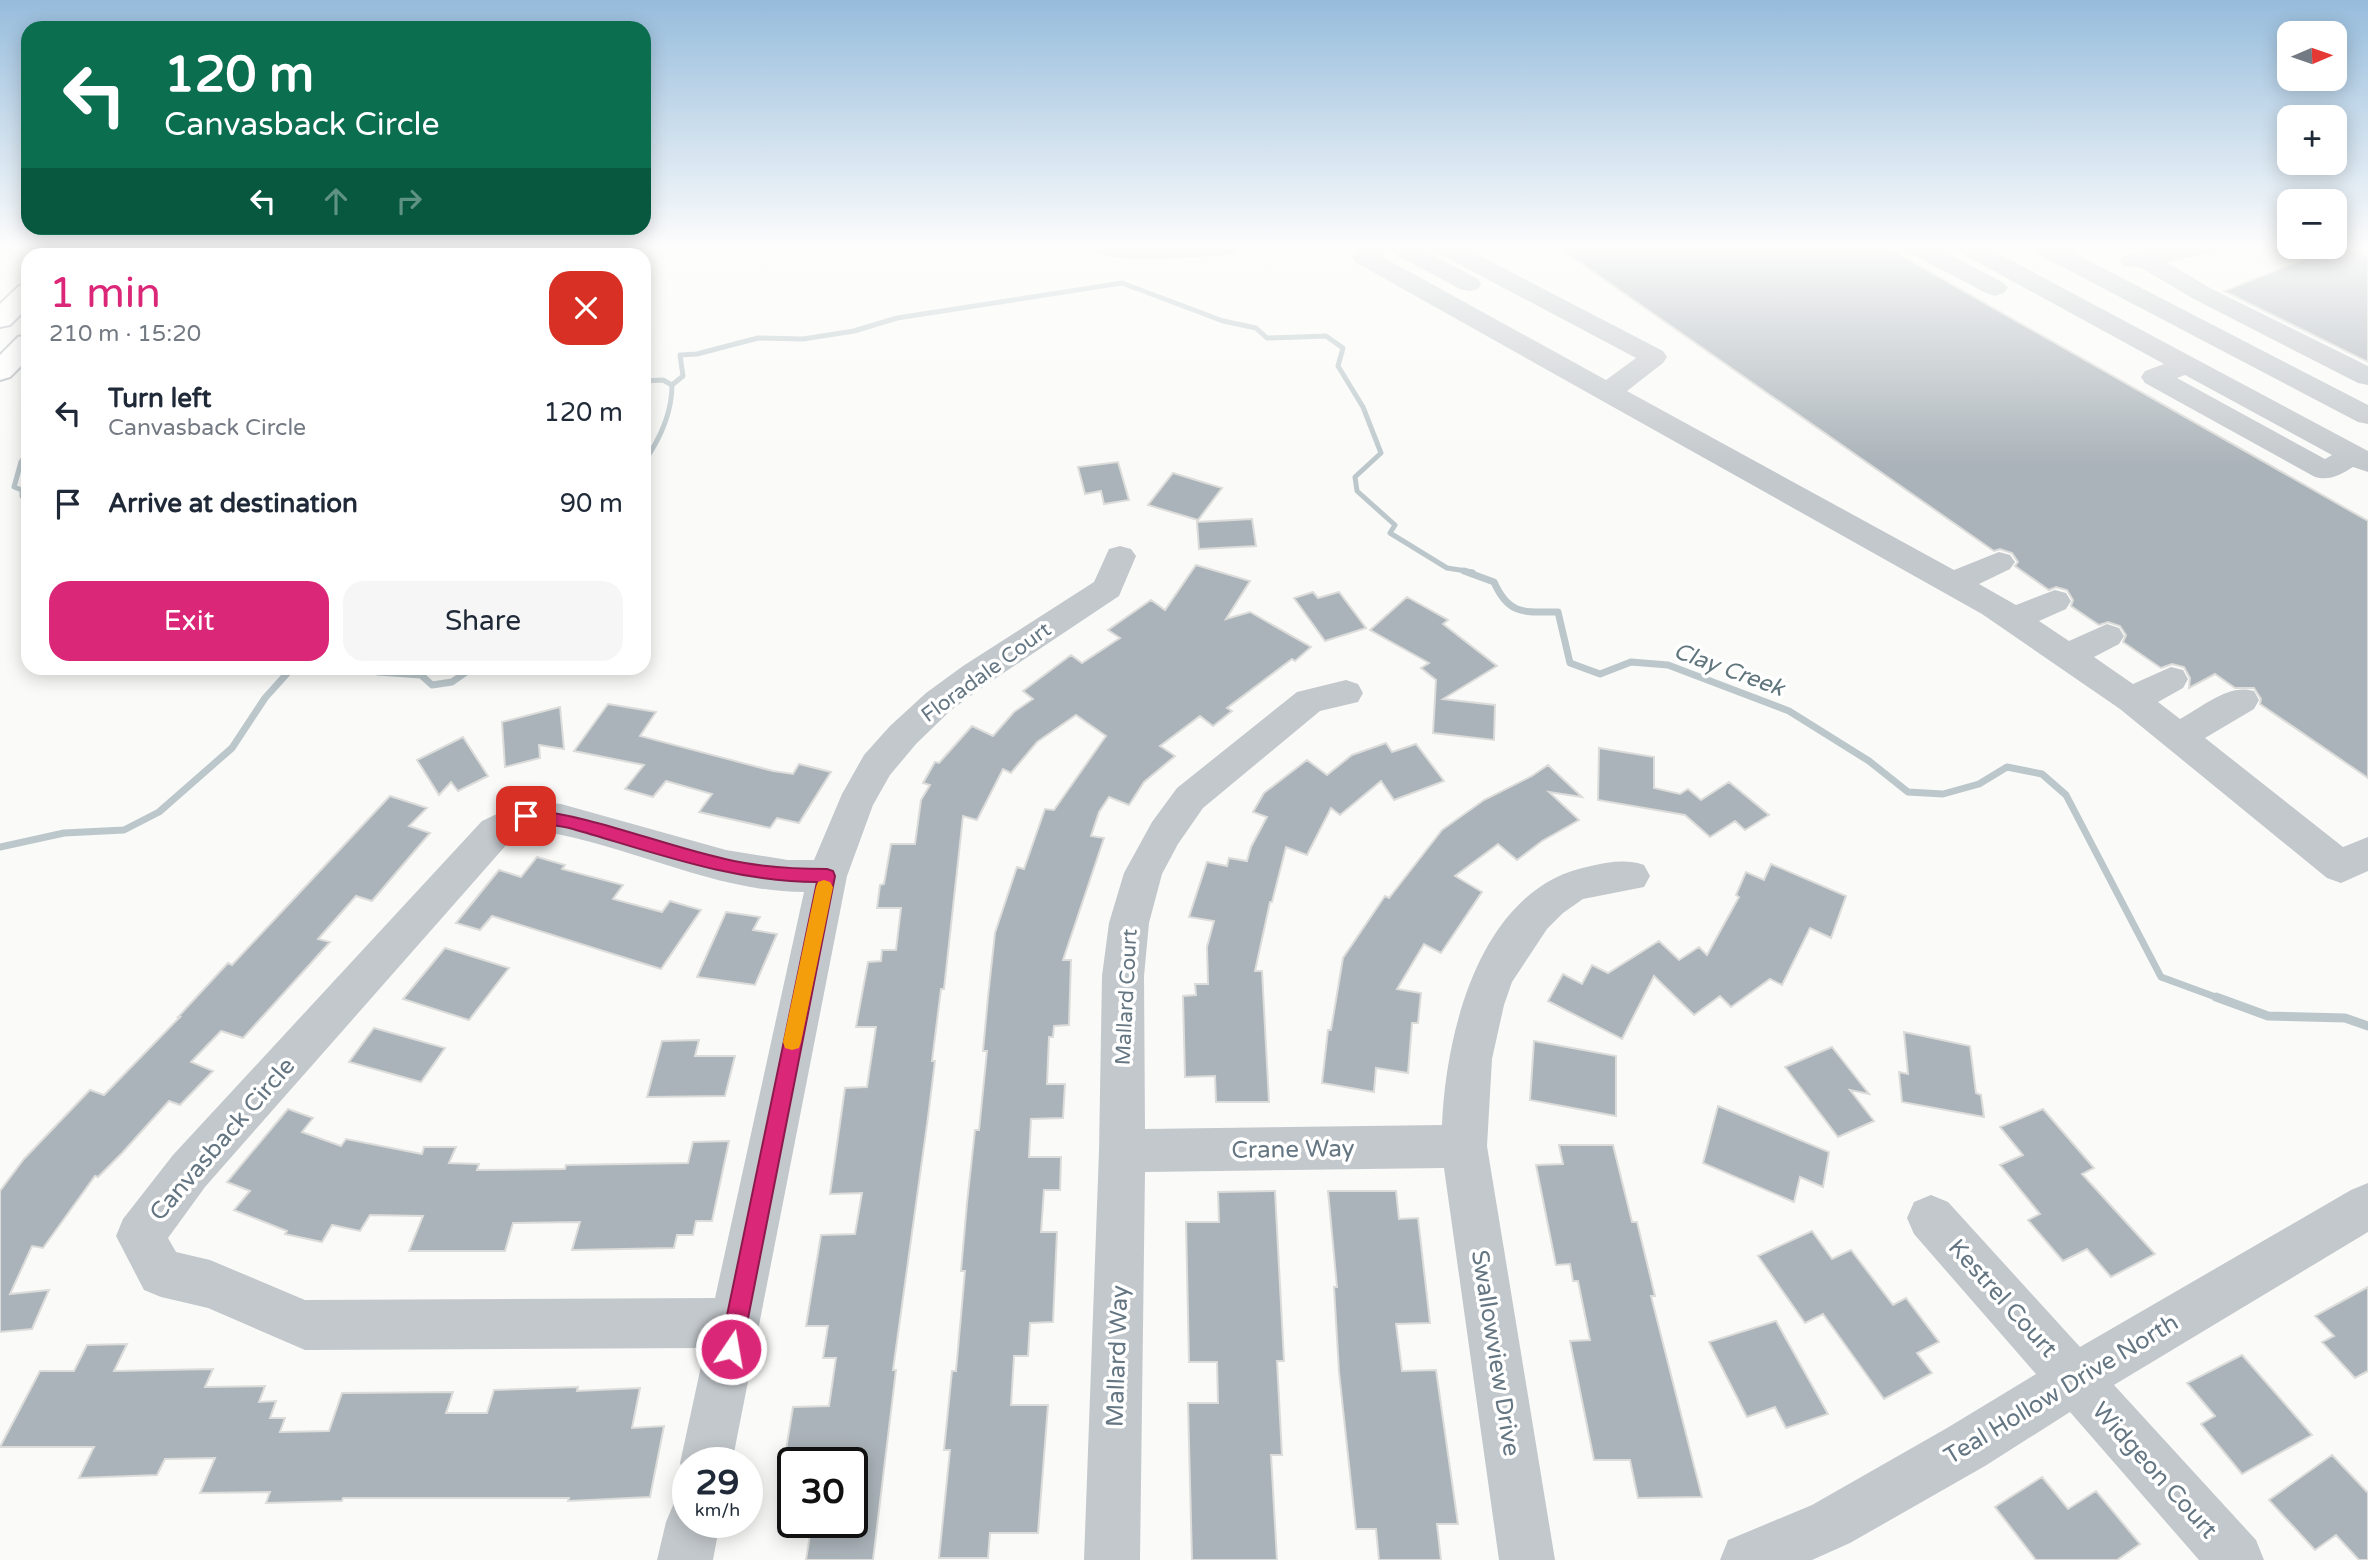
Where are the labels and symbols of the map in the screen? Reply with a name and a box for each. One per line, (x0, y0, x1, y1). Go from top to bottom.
north arrow (2277, 21, 2347, 91)
street label: Floradale Court (917, 617, 1056, 728)
water label: Clay Creek (1670, 637, 1789, 703)
pin (496, 786, 556, 846)
street label: Mallard Court (1110, 928, 1143, 1066)
street label: Canvasback Circle (144, 1052, 301, 1227)
street label: Crane Way (1231, 1134, 1355, 1165)
street label: Kestrel Court (1942, 1233, 2063, 1363)
street label: Swallowview Drive (1465, 1248, 1526, 1458)
street label: Mallard Way (1101, 1285, 1134, 1427)
street label: Teal Hollow Drive North (1939, 1308, 2184, 1471)
position arrow (694, 1312, 768, 1386)
street label: Widgeon Court (2086, 1396, 2223, 1544)
speed limit sign: 30 (777, 1447, 868, 1538)

